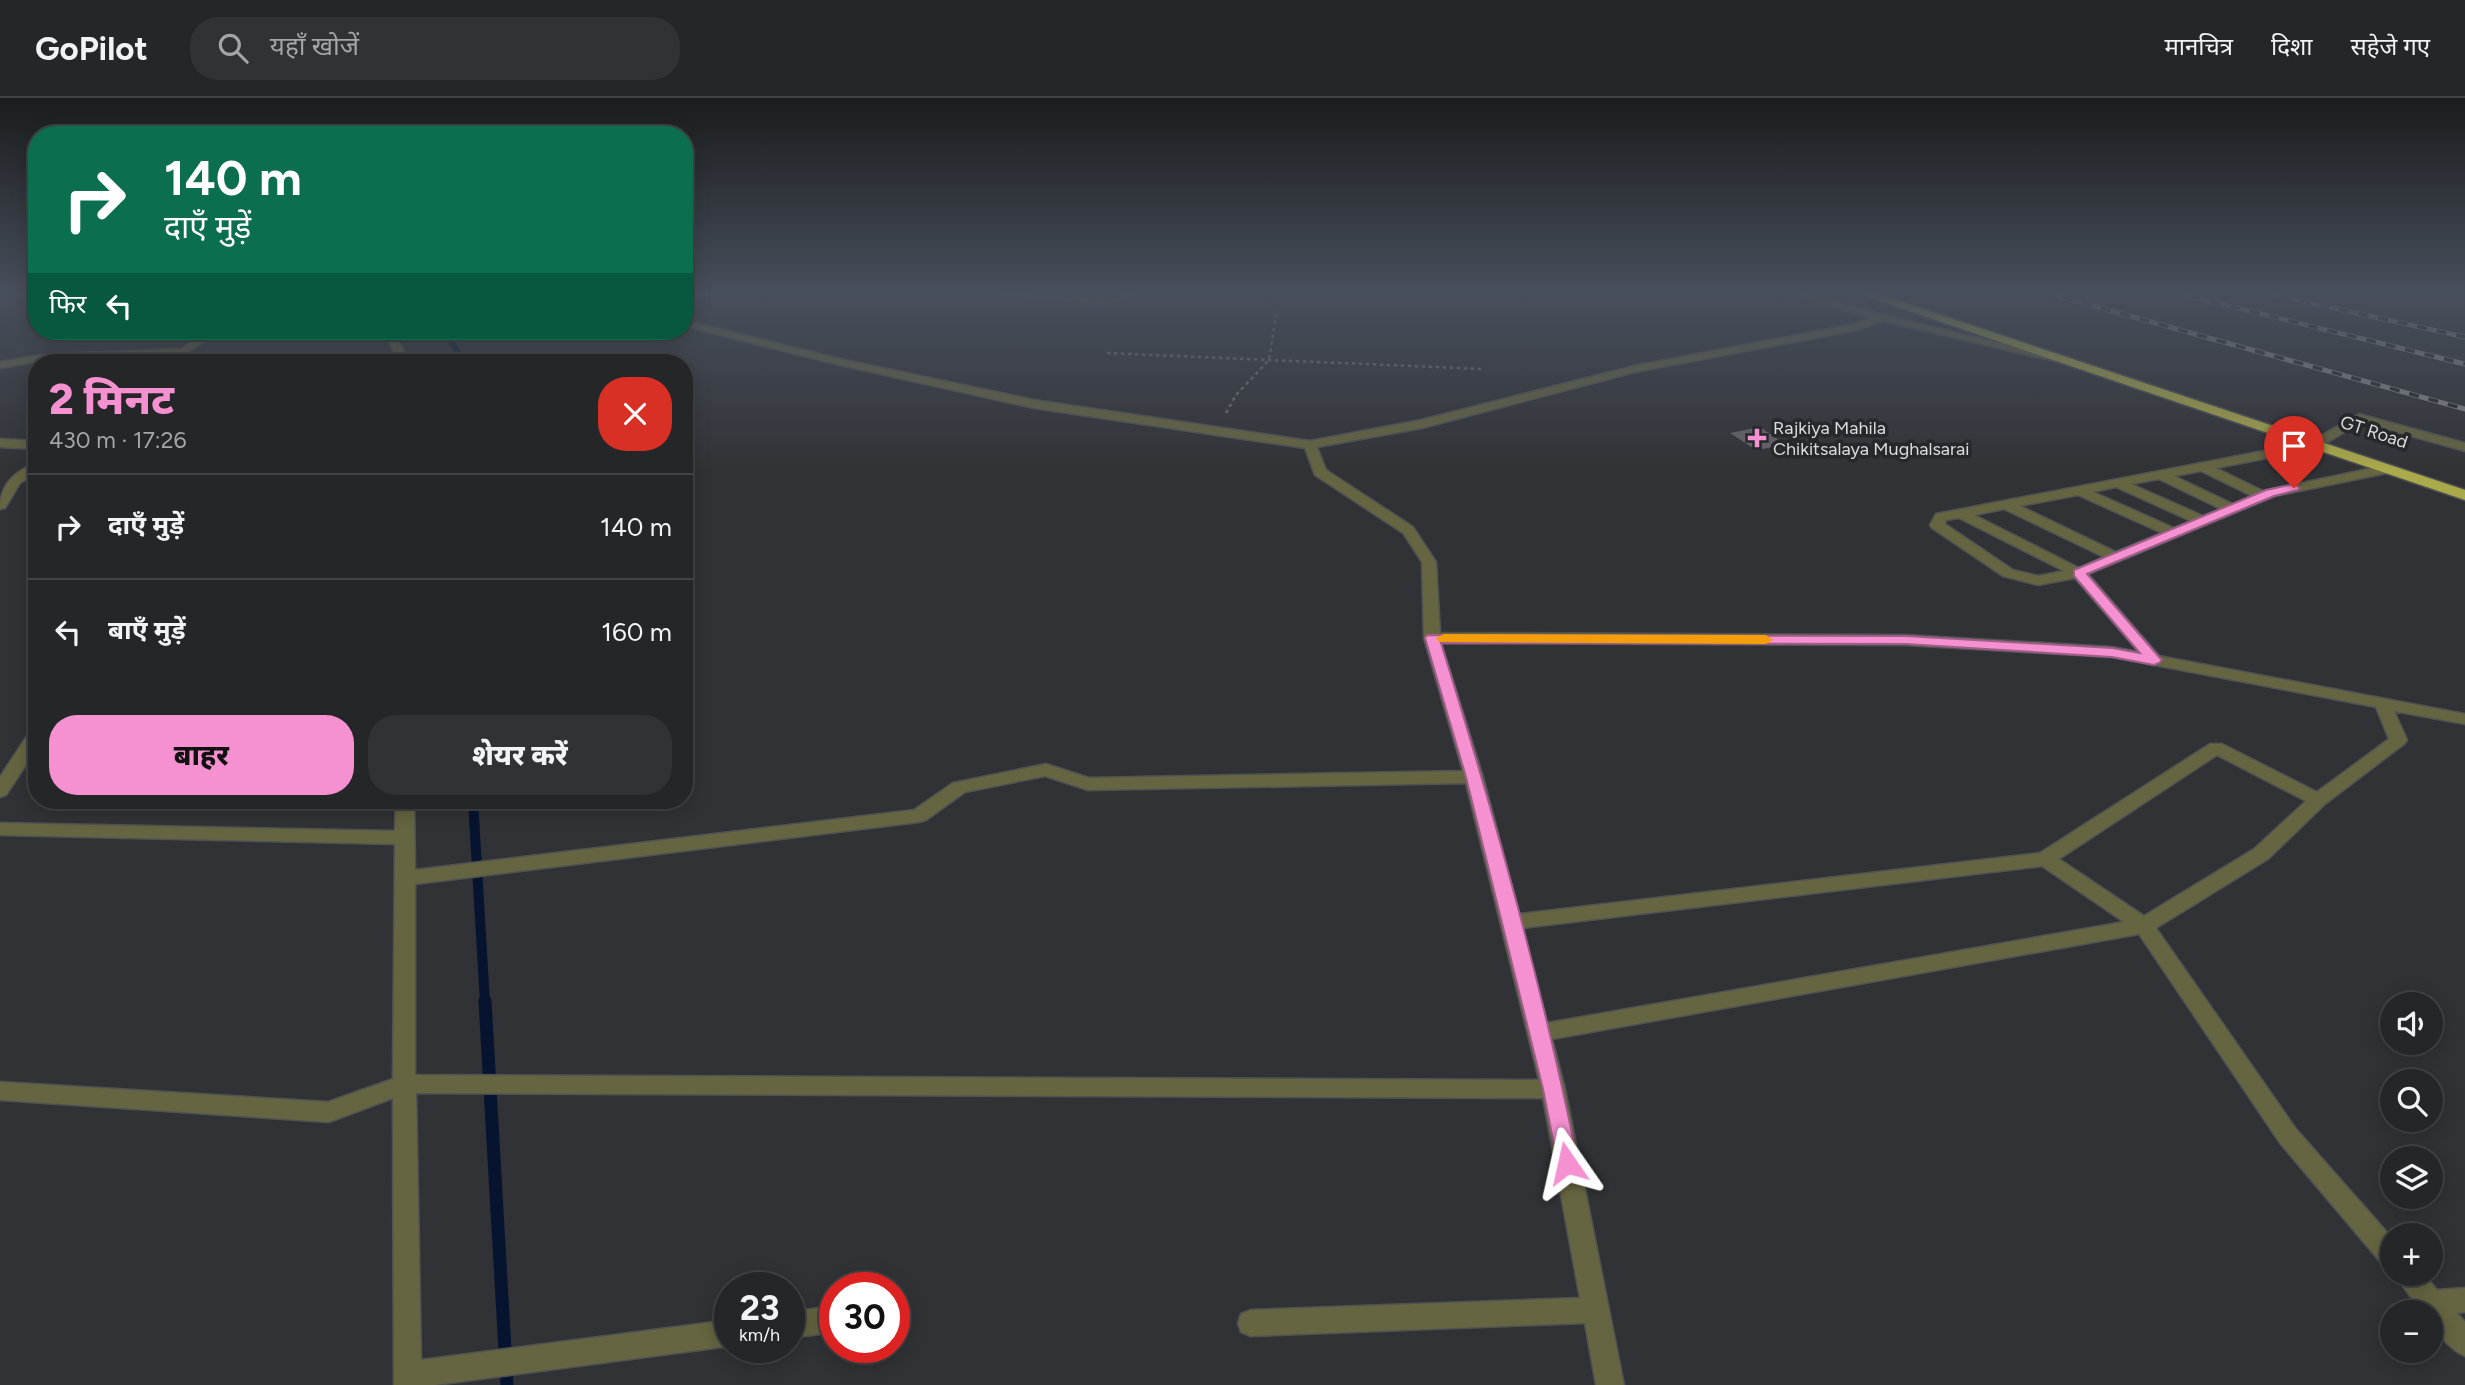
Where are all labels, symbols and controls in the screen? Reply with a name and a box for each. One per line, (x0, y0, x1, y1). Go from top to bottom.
search box (190, 17, 680, 80)
text: GoPilot (35, 29, 148, 68)
icon: search (214, 29, 252, 67)
text: यहाँ खोजें (270, 30, 359, 62)
text: मानचित्र (2164, 32, 2233, 61)
text: दिशा (2271, 32, 2313, 61)
text: सहेजे गए (2351, 32, 2430, 61)
text: 140 m (164, 148, 302, 207)
icon: right (49, 154, 140, 245)
text: दाएँ मुड़ें (164, 208, 251, 246)
icon: left (100, 287, 138, 325)
text: फिर (49, 288, 86, 320)
text: 2 मिनट (49, 374, 174, 425)
button: close (598, 377, 672, 451)
street label: GT Road (2338, 411, 2410, 453)
pin (2264, 416, 2324, 488)
place label: Rajkiya Mahila Chikitsalaya Mughalsarai (1773, 417, 1969, 460)
text: 430 m · 17:26 (49, 426, 187, 454)
icon: arrive (2275, 427, 2313, 465)
marker: Rajkiya Mahila Chikitsalaya Mughalsarai (1747, 428, 1767, 448)
icon: right (49, 508, 87, 546)
text: दाएँ मुड़ें (108, 509, 184, 541)
text: 140 m (600, 511, 672, 543)
icon: left (49, 613, 87, 651)
text: बाएँ मुड़ें (108, 614, 185, 646)
text: 160 m (601, 616, 672, 648)
button: बाहर (49, 715, 354, 795)
button: शेयर करें (368, 715, 672, 795)
map controls (2380, 992, 2443, 1363)
button: sound (2380, 992, 2443, 1055)
button: search (2380, 1069, 2443, 1132)
position arrow (1530, 1126, 1604, 1200)
button: layers (2380, 1146, 2443, 1209)
button: + (2380, 1223, 2443, 1286)
speed limit sign: 30 (819, 1272, 910, 1363)
text: 23 (740, 1287, 779, 1329)
button: − (2380, 1300, 2443, 1363)
text: km/h (739, 1324, 780, 1346)

